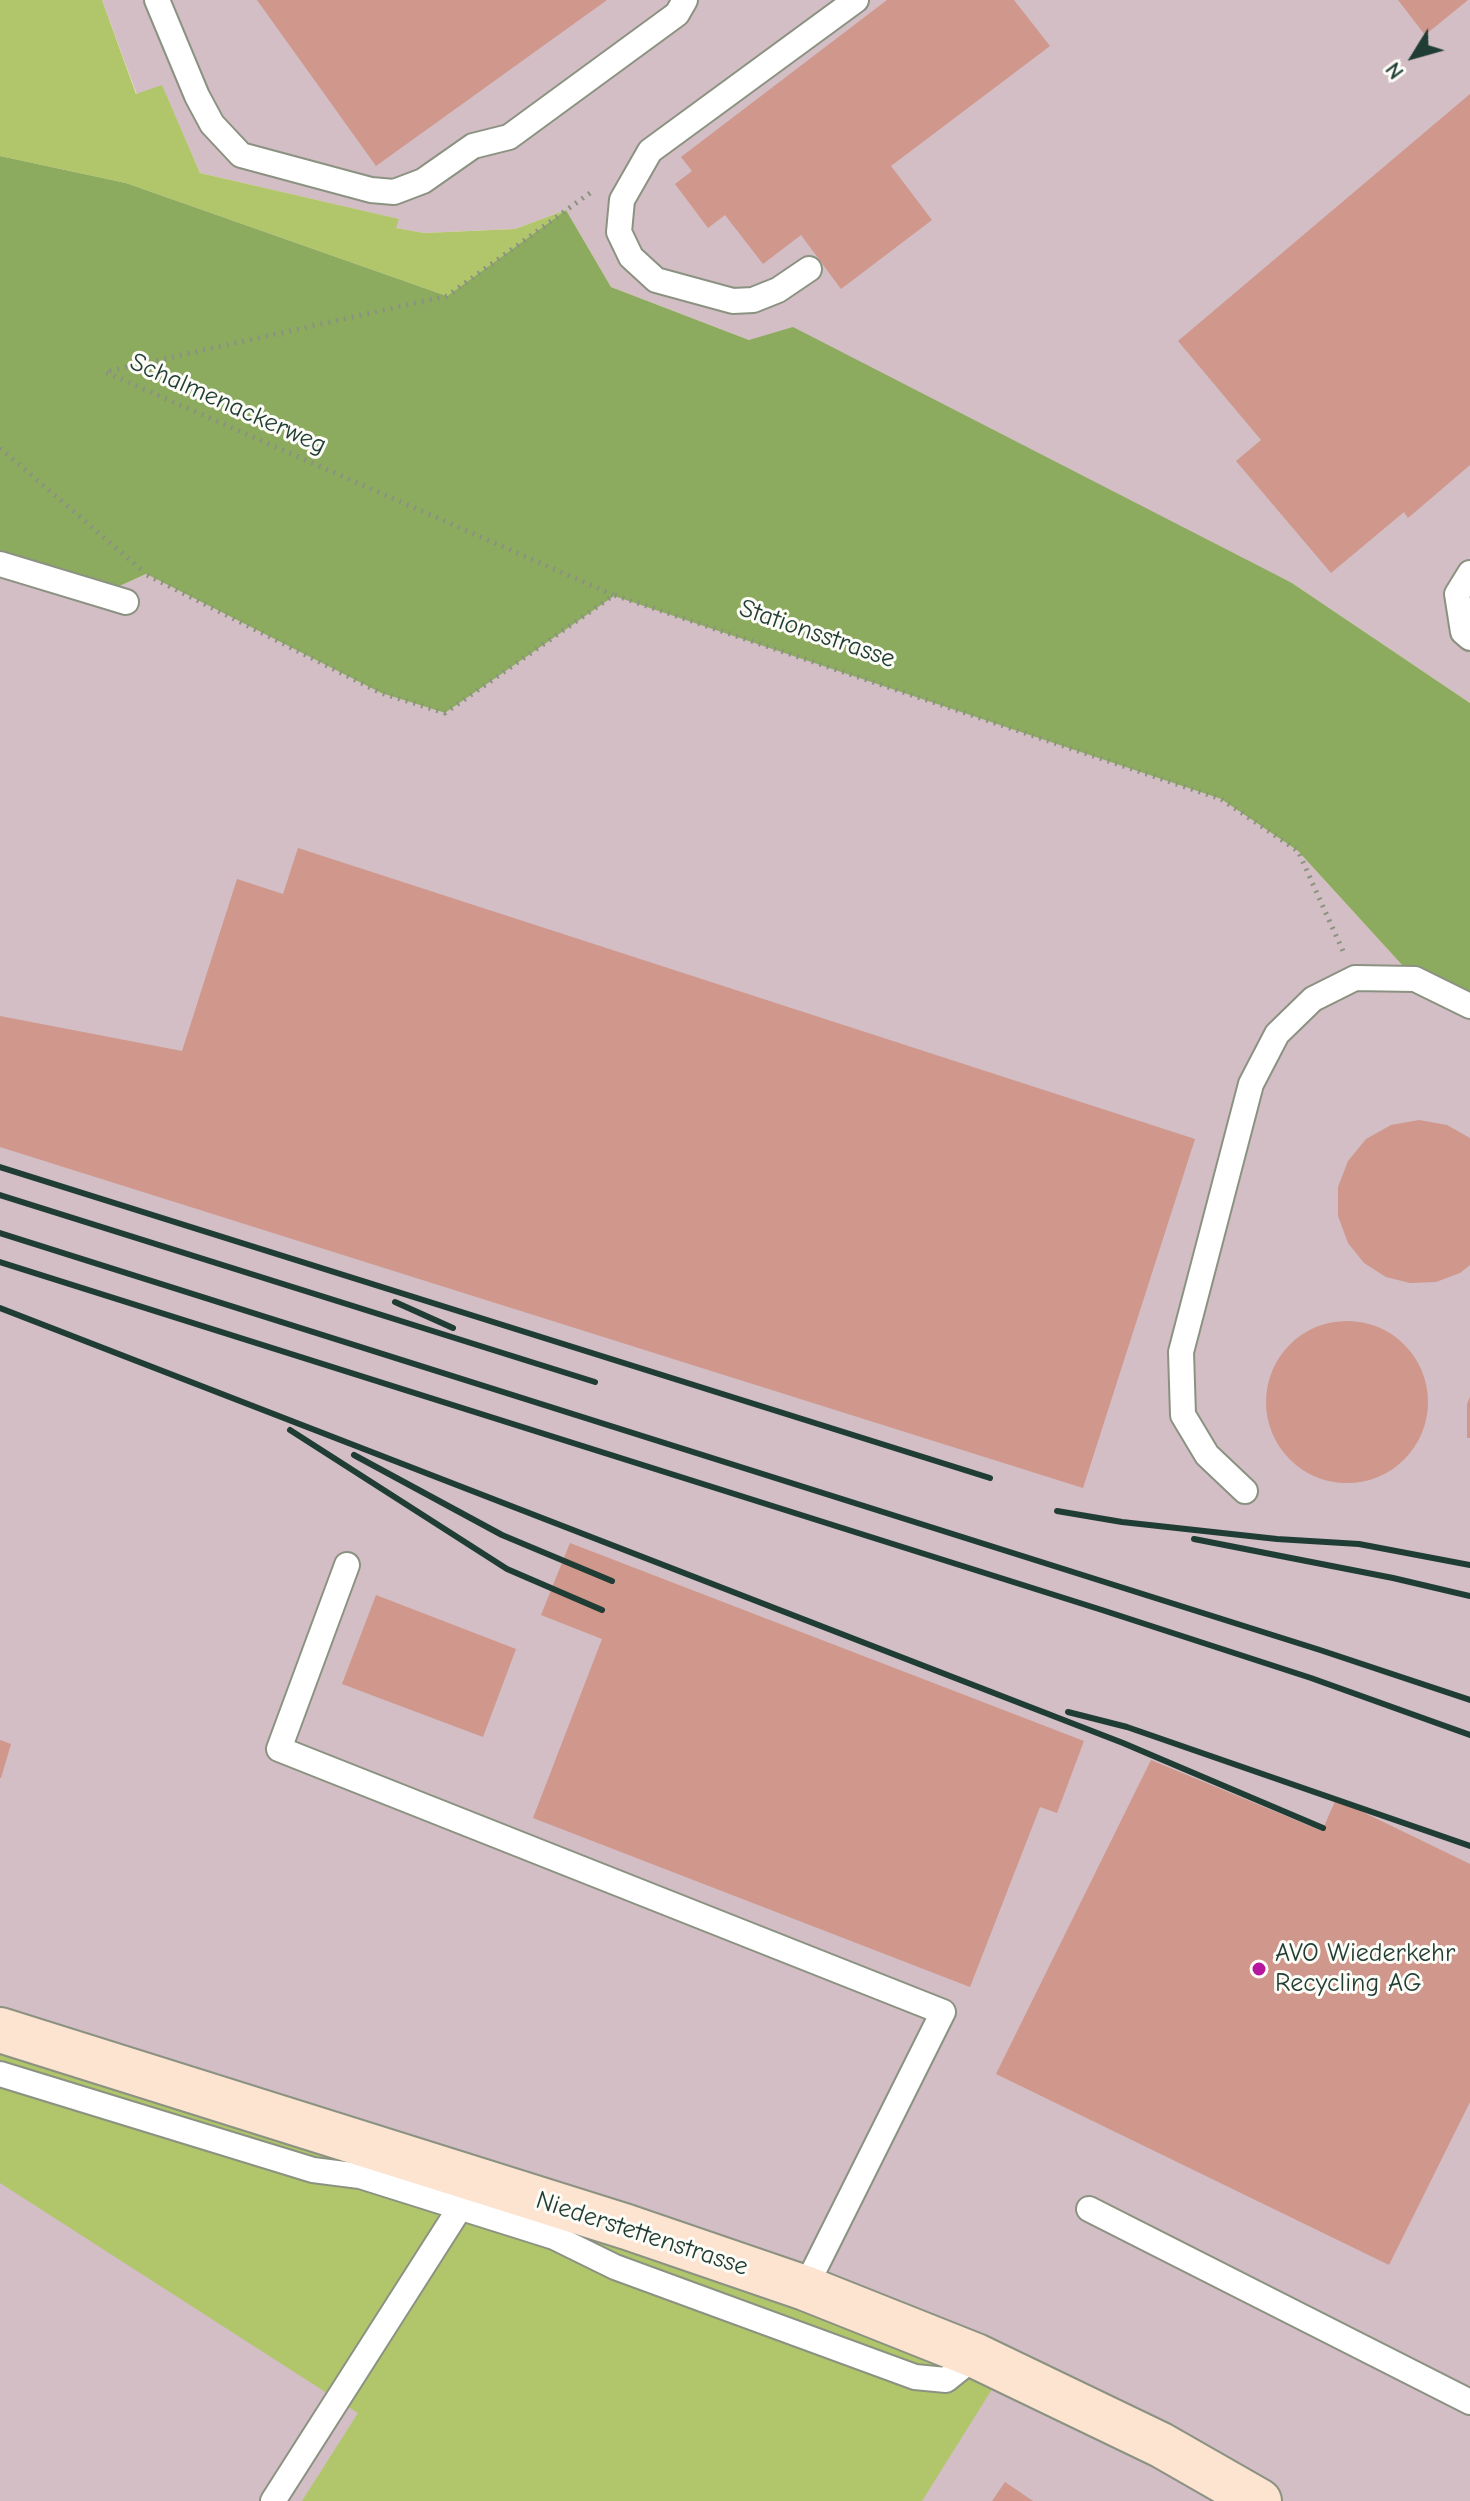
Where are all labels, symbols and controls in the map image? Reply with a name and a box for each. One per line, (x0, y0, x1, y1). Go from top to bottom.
north arrow (1374, 16, 1454, 96)
text: N (1380, 57, 1410, 84)
street label: Schalmenackerweg (125, 347, 331, 461)
street label: Stationsstrasse (735, 593, 899, 675)
place label: AVO Wiederkehr Recycling AG (1275, 1938, 1455, 2000)
marker: AVO Wiederkehr Recycling AG (1250, 1960, 1268, 1978)
street label: Niederstettenstrasse (532, 2185, 752, 2283)

